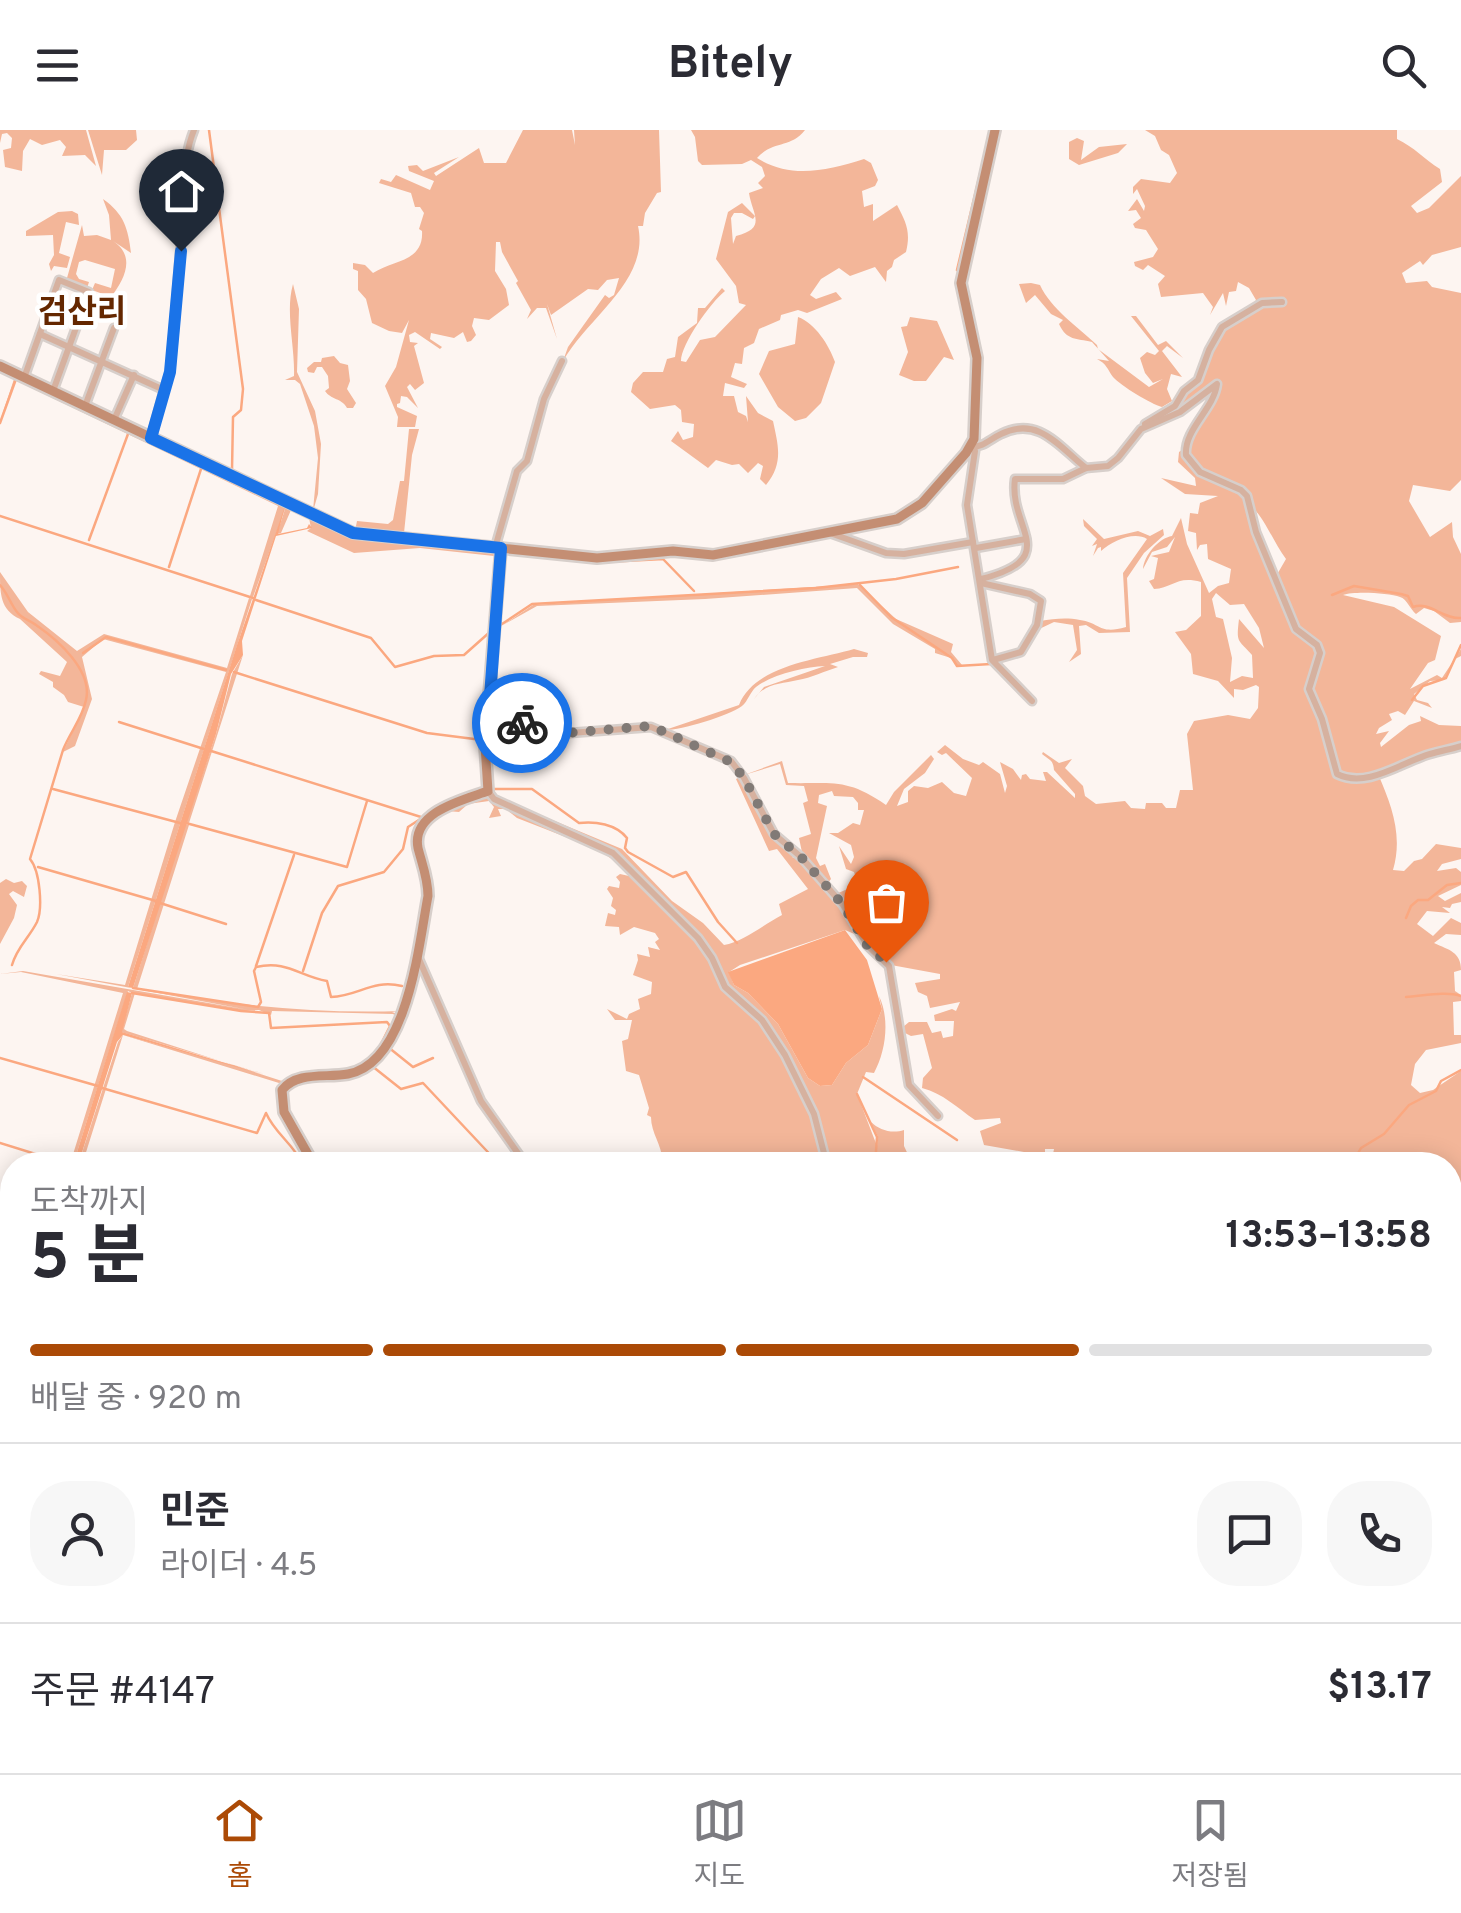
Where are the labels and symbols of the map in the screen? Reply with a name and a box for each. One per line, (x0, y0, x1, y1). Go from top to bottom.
pin (139, 149, 224, 252)
district label: 검산리 (38, 294, 126, 334)
courier (472, 673, 572, 773)
pin (844, 860, 929, 963)

